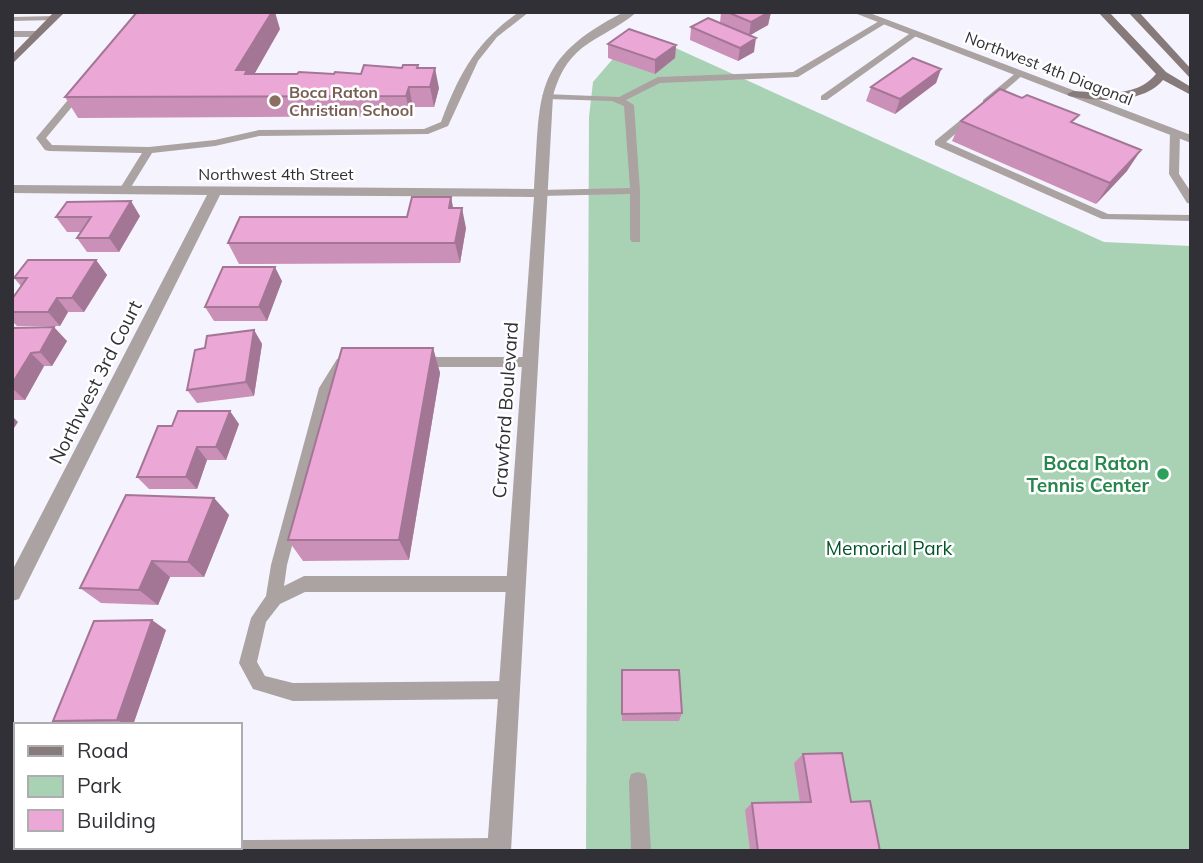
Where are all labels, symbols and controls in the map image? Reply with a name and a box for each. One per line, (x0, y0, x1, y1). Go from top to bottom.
street label: Northwest 4th Diagonal (962, 27, 1136, 109)
place label: Boca Raton Christian School (289, 82, 413, 120)
marker: Boca Raton Christian School (267, 93, 283, 109)
street label: Northwest 4th Street (198, 164, 354, 184)
street label: Northwest 3rd Court (43, 296, 147, 468)
street label: Crawford Boulevard (487, 321, 523, 499)
place label: Boca Raton Tennis Center (1027, 451, 1150, 497)
marker: Boca Raton Tennis Center (1155, 466, 1171, 482)
park label: Memorial Park (826, 536, 952, 560)
legend (14, 723, 242, 849)
text: Road (77, 737, 128, 763)
text: Park (77, 772, 121, 798)
text: Building (77, 807, 156, 833)

